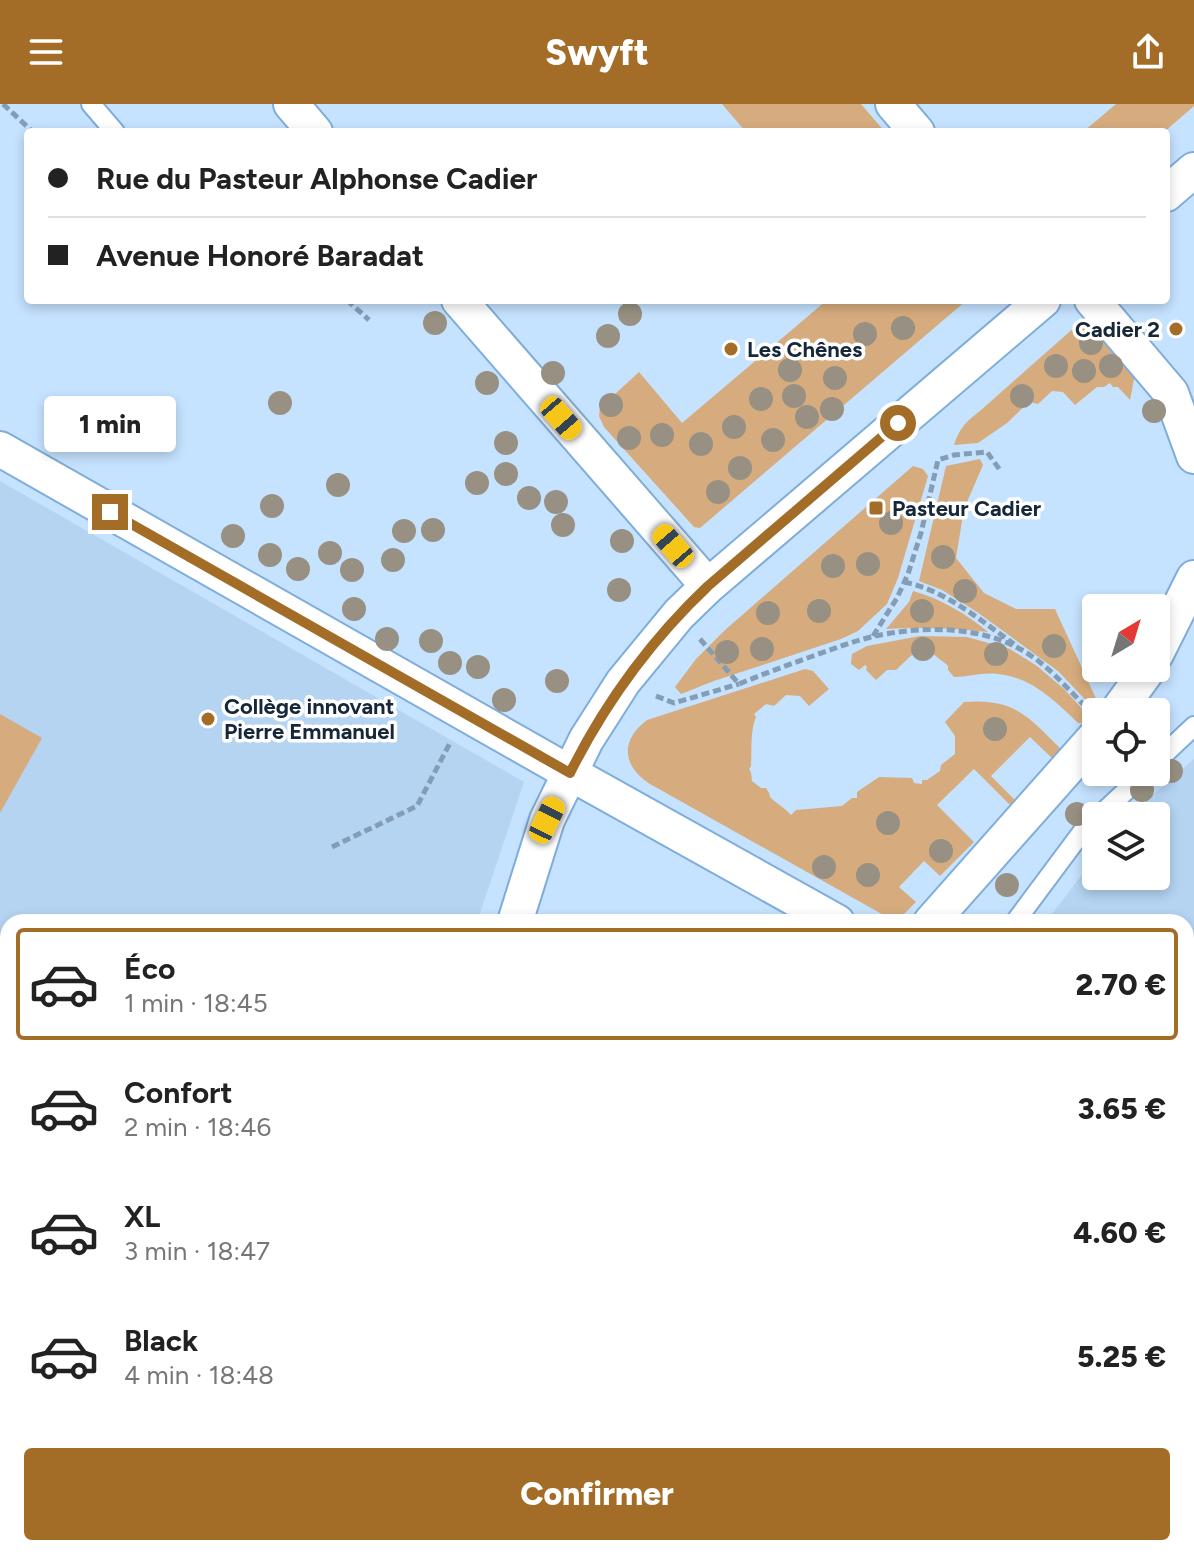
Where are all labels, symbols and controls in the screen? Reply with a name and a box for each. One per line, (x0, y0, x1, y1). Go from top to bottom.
icon: menu (24, 30, 68, 74)
icon: share (1126, 30, 1170, 74)
text: Swyft (545, 31, 649, 74)
text: Rue du Pasteur Alphonse Cadier (96, 160, 537, 197)
text: Avenue Honoré Baradat (96, 237, 424, 274)
place label: Cadier 2 (1075, 316, 1160, 343)
marker: Cadier 2 (1167, 320, 1185, 338)
place label: Les Chênes (747, 336, 862, 363)
marker: Les Chênes (722, 340, 740, 358)
car (536, 392, 586, 444)
callout: 1 min (44, 396, 176, 452)
route start (880, 405, 916, 441)
text: 1 min (79, 408, 141, 440)
route end (92, 494, 128, 530)
place label: Pasteur Cadier (892, 495, 1042, 522)
marker: Pasteur Cadier (867, 499, 885, 517)
car (648, 520, 698, 572)
north arrow (1082, 594, 1170, 682)
map controls (1082, 594, 1170, 890)
place label: Collège innovant Pierre Emmanuel (224, 693, 395, 745)
button: locate (1082, 698, 1170, 786)
marker: Collège innovant Pierre Emmanuel (199, 710, 217, 728)
car (526, 793, 568, 847)
button: layers (1082, 802, 1170, 890)
icon: car (28, 948, 100, 1020)
text: Éco (124, 950, 175, 987)
text: 2.70 € (1076, 966, 1166, 1003)
text: 1 min · 18:45 (124, 987, 268, 1019)
icon: car (28, 1072, 100, 1144)
text: Confort (124, 1074, 233, 1111)
text: 3.65 € (1078, 1090, 1166, 1127)
text: 2 min · 18:46 (124, 1111, 271, 1143)
icon: car (28, 1196, 100, 1268)
text: XL (124, 1198, 160, 1235)
text: 4.60 € (1073, 1214, 1166, 1251)
text: 3 min · 18:47 (124, 1235, 270, 1267)
icon: car (28, 1320, 100, 1392)
text: Black (124, 1322, 198, 1359)
text: 5.25 € (1077, 1338, 1166, 1375)
text: 4 min · 18:48 (124, 1359, 274, 1391)
button: Confirmer (24, 1448, 1170, 1540)

